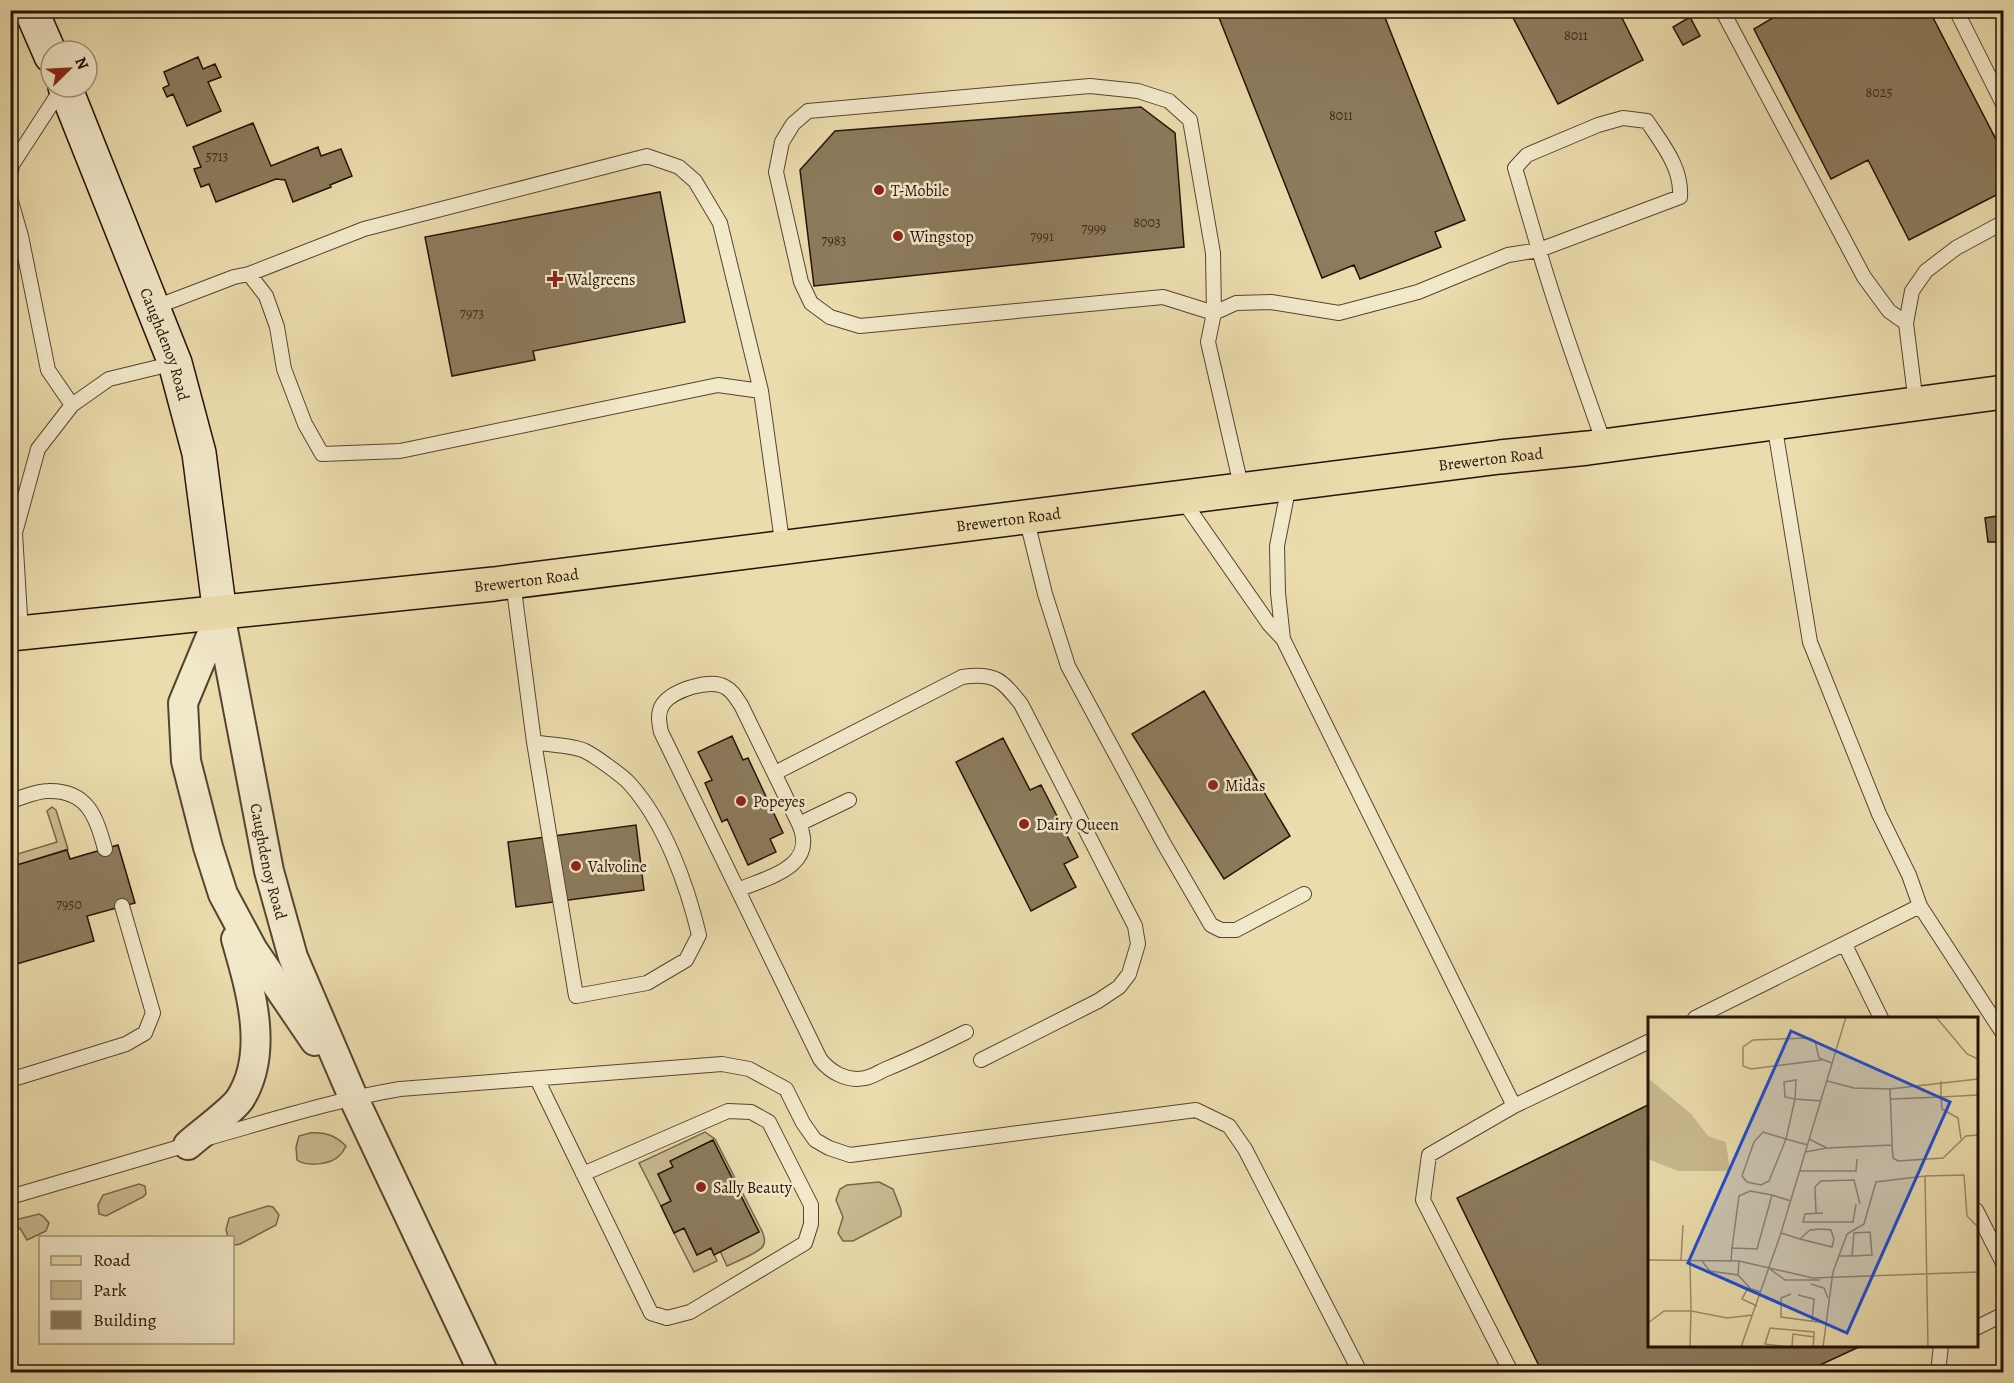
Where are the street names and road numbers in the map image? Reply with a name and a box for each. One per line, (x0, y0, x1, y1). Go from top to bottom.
street label: Caughdenoy Road (134, 285, 195, 403)
street label: Brewerton Road (1437, 443, 1545, 477)
street label: Brewerton Road (955, 502, 1063, 538)
street label: Brewerton Road (473, 563, 580, 598)
street label: Caughdenoy Road (244, 801, 292, 922)

